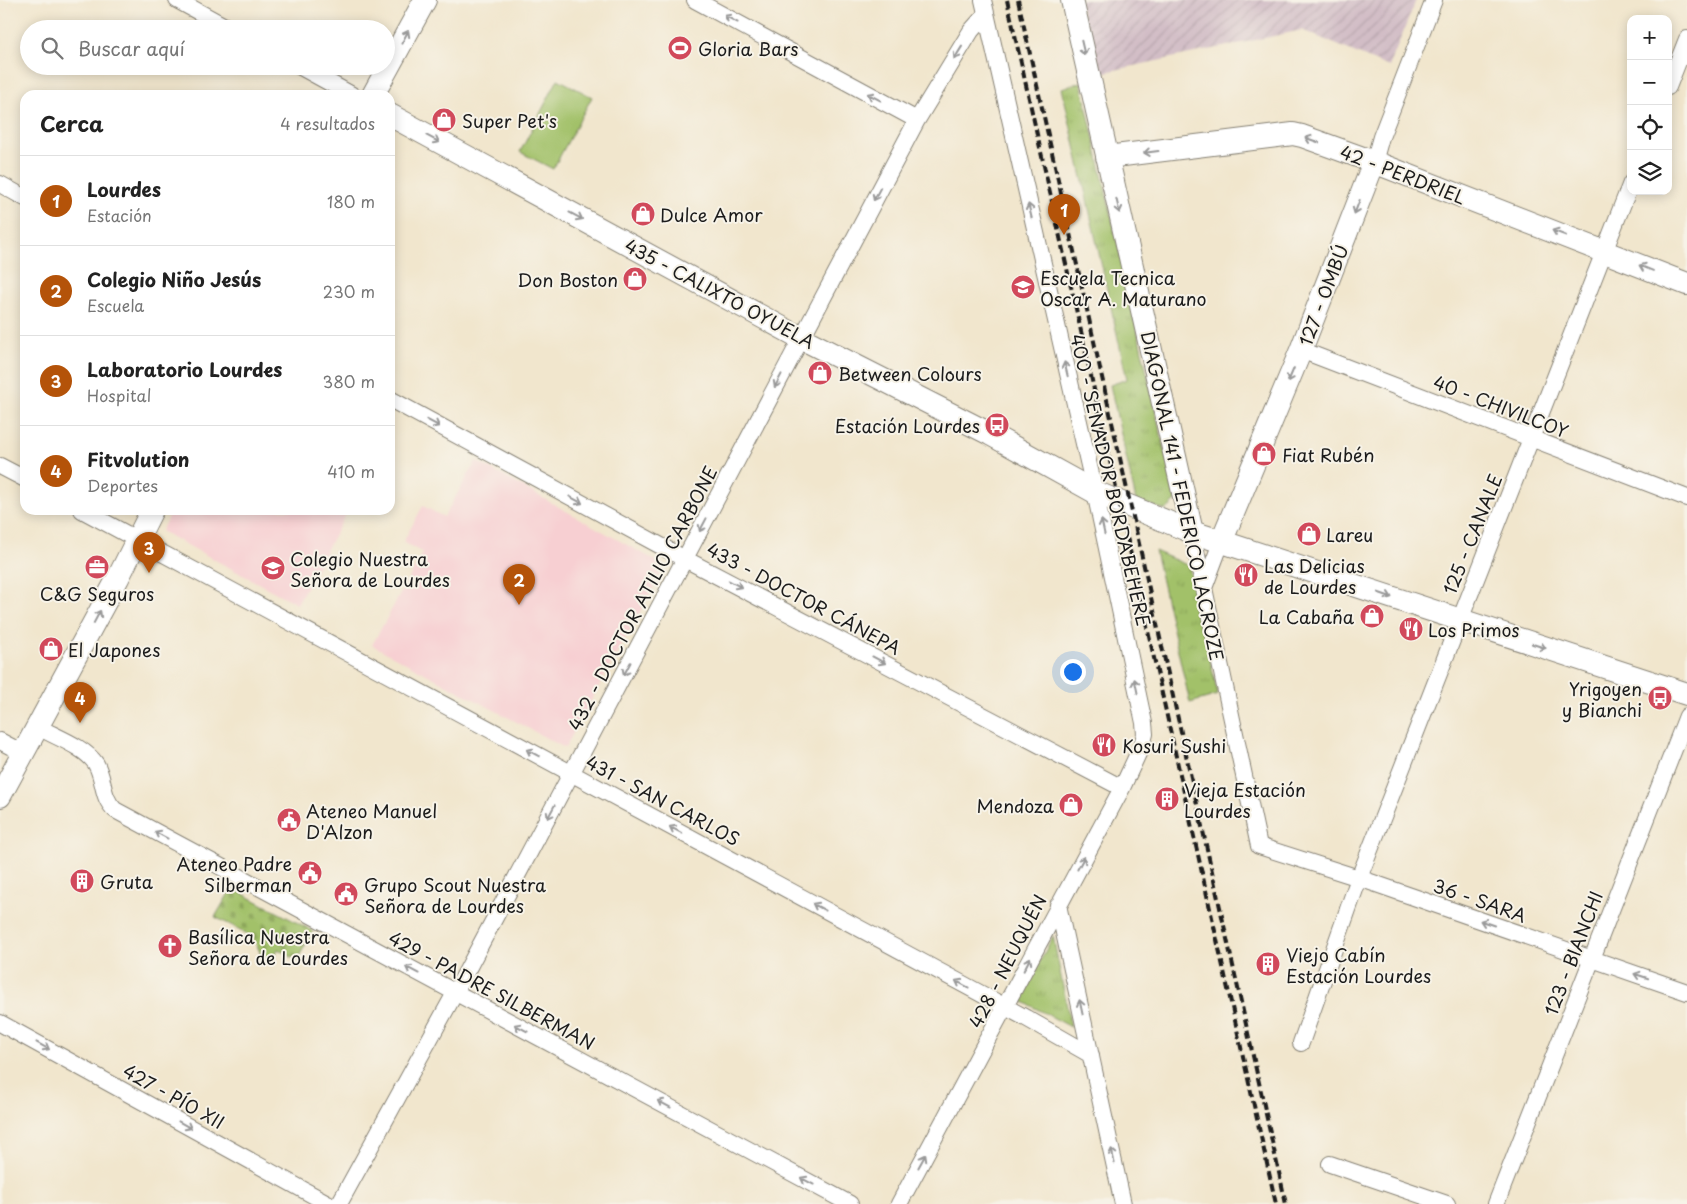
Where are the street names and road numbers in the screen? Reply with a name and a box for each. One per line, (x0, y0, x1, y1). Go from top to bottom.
street label: 42 - PERDRIEL (1336, 138, 1470, 210)
street label: 435 - CALIXTO OYUELA (620, 231, 820, 355)
street label: 127 - OMBÚ (1291, 240, 1355, 350)
street label: DIAGONAL 141 - FEDERICO LACROZE (1135, 329, 1231, 663)
street label: 400 - SENADOR BORDABEHERE (1064, 331, 1158, 629)
street label: 40 - CHIVILCOY (1430, 368, 1572, 444)
street label: 432 - DOCTOR ATILIO CARBONE (561, 461, 723, 735)
street label: 125 - CANALE (1436, 470, 1508, 598)
street label: 433 - DOCTOR CÁNEPA (702, 535, 906, 661)
street label: 431 - SAN CARLOS (581, 748, 745, 852)
street label: 36 - SARA (1430, 871, 1530, 929)
street label: 123 - BIANCHI (1537, 887, 1609, 1019)
street label: 428 - NEUQUÉN (962, 889, 1052, 1033)
street label: 429 - PADRE SILBERMAN (384, 924, 600, 1056)
street label: 427 - PÍO XII (118, 1057, 230, 1135)

